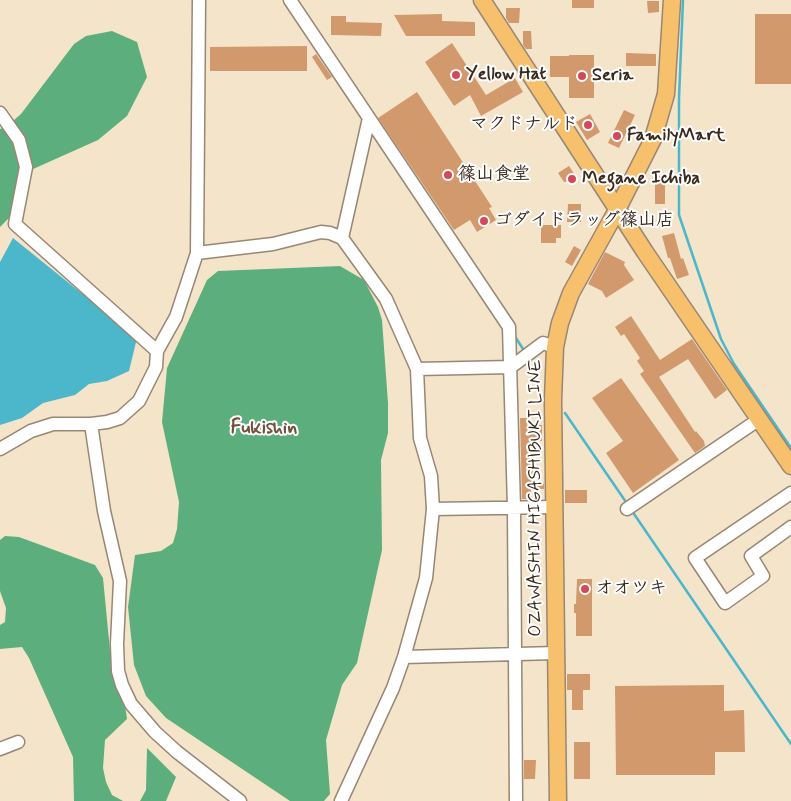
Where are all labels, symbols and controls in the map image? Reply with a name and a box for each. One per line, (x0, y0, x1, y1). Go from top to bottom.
place label: Yellow Hat (466, 64, 546, 86)
place label: Seria (592, 65, 633, 87)
marker: Yellow Hat (450, 69, 462, 81)
marker: Seria (576, 70, 588, 82)
place label: マクドナルド (470, 114, 578, 136)
marker: マクドナルド (582, 119, 594, 131)
place label: FamilyMart (627, 125, 725, 147)
marker: FamilyMart (611, 130, 623, 142)
place label: 篠山食堂 (458, 164, 530, 186)
place label: Megane Ichiba (582, 168, 700, 190)
marker: 篠山食堂 (442, 169, 454, 181)
marker: Megane Ichiba (566, 173, 578, 185)
place label: ゴダイドラッグ篠山店 (494, 210, 674, 232)
marker: ゴダイドラッグ篠山店 (478, 215, 490, 227)
street label: OZAWASHIN HIGASHIBUKI LINE (525, 359, 547, 637)
district label: Fukishin (231, 417, 297, 441)
place label: オオツキ (595, 578, 667, 600)
marker: オオツキ (579, 583, 591, 595)

